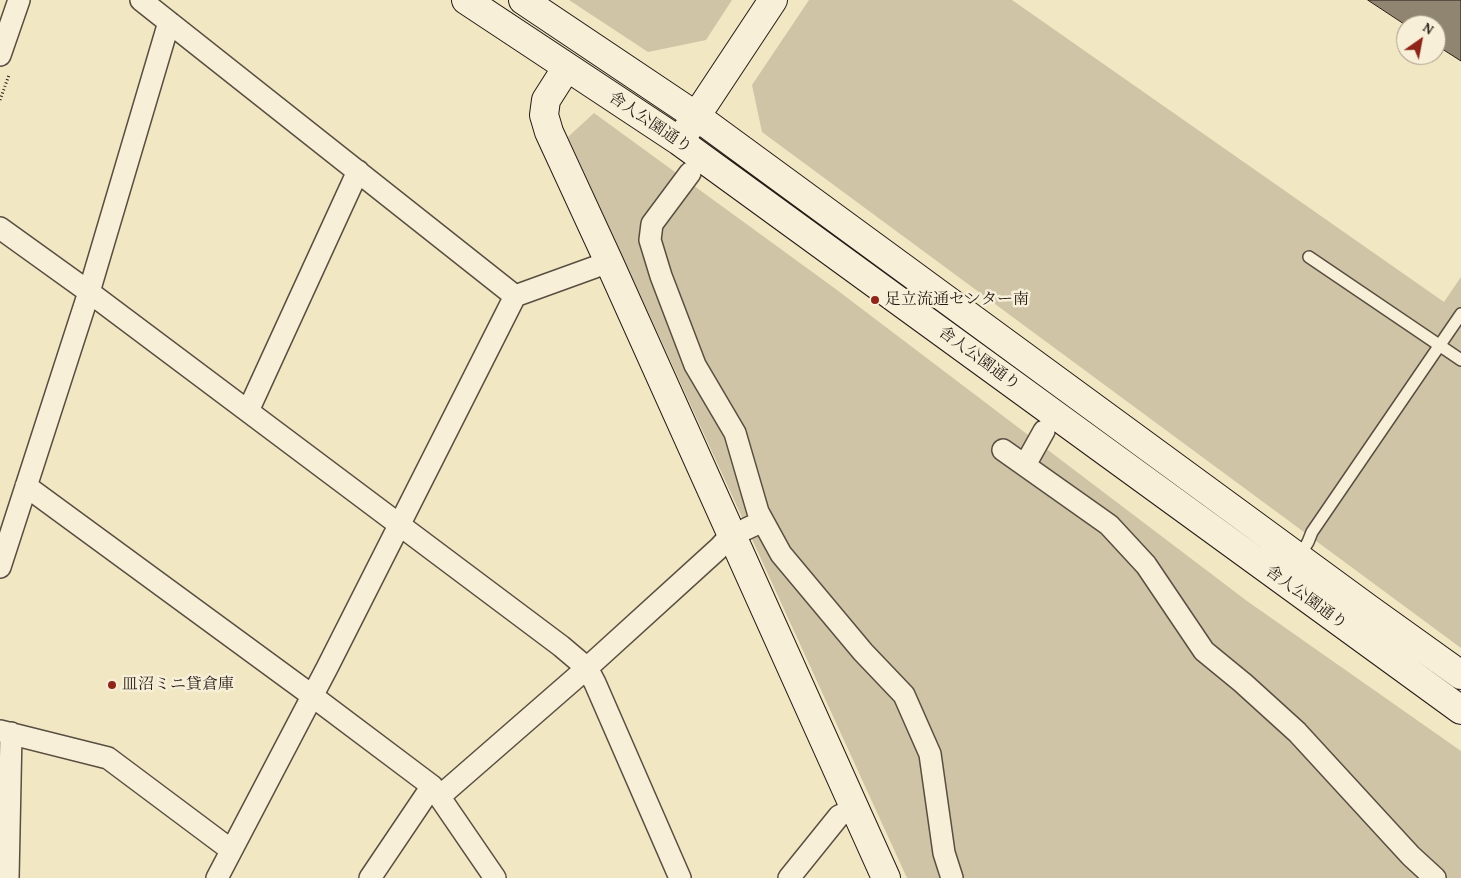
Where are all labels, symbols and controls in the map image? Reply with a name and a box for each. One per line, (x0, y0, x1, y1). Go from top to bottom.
north arrow (1396, 15, 1446, 65)
text: N (1419, 17, 1438, 39)
street label: 舎人公園通り (605, 88, 695, 158)
place label: 足立流通センター南 (885, 290, 1029, 310)
marker: 足立流通センター南 (869, 294, 881, 306)
street label: 舎人公園通り (935, 323, 1023, 395)
street label: 舎人公園通り (1262, 562, 1350, 634)
place label: 皿沼ミニ貸倉庫 (122, 675, 234, 695)
marker: 皿沼ミニ貸倉庫 (106, 679, 118, 691)

